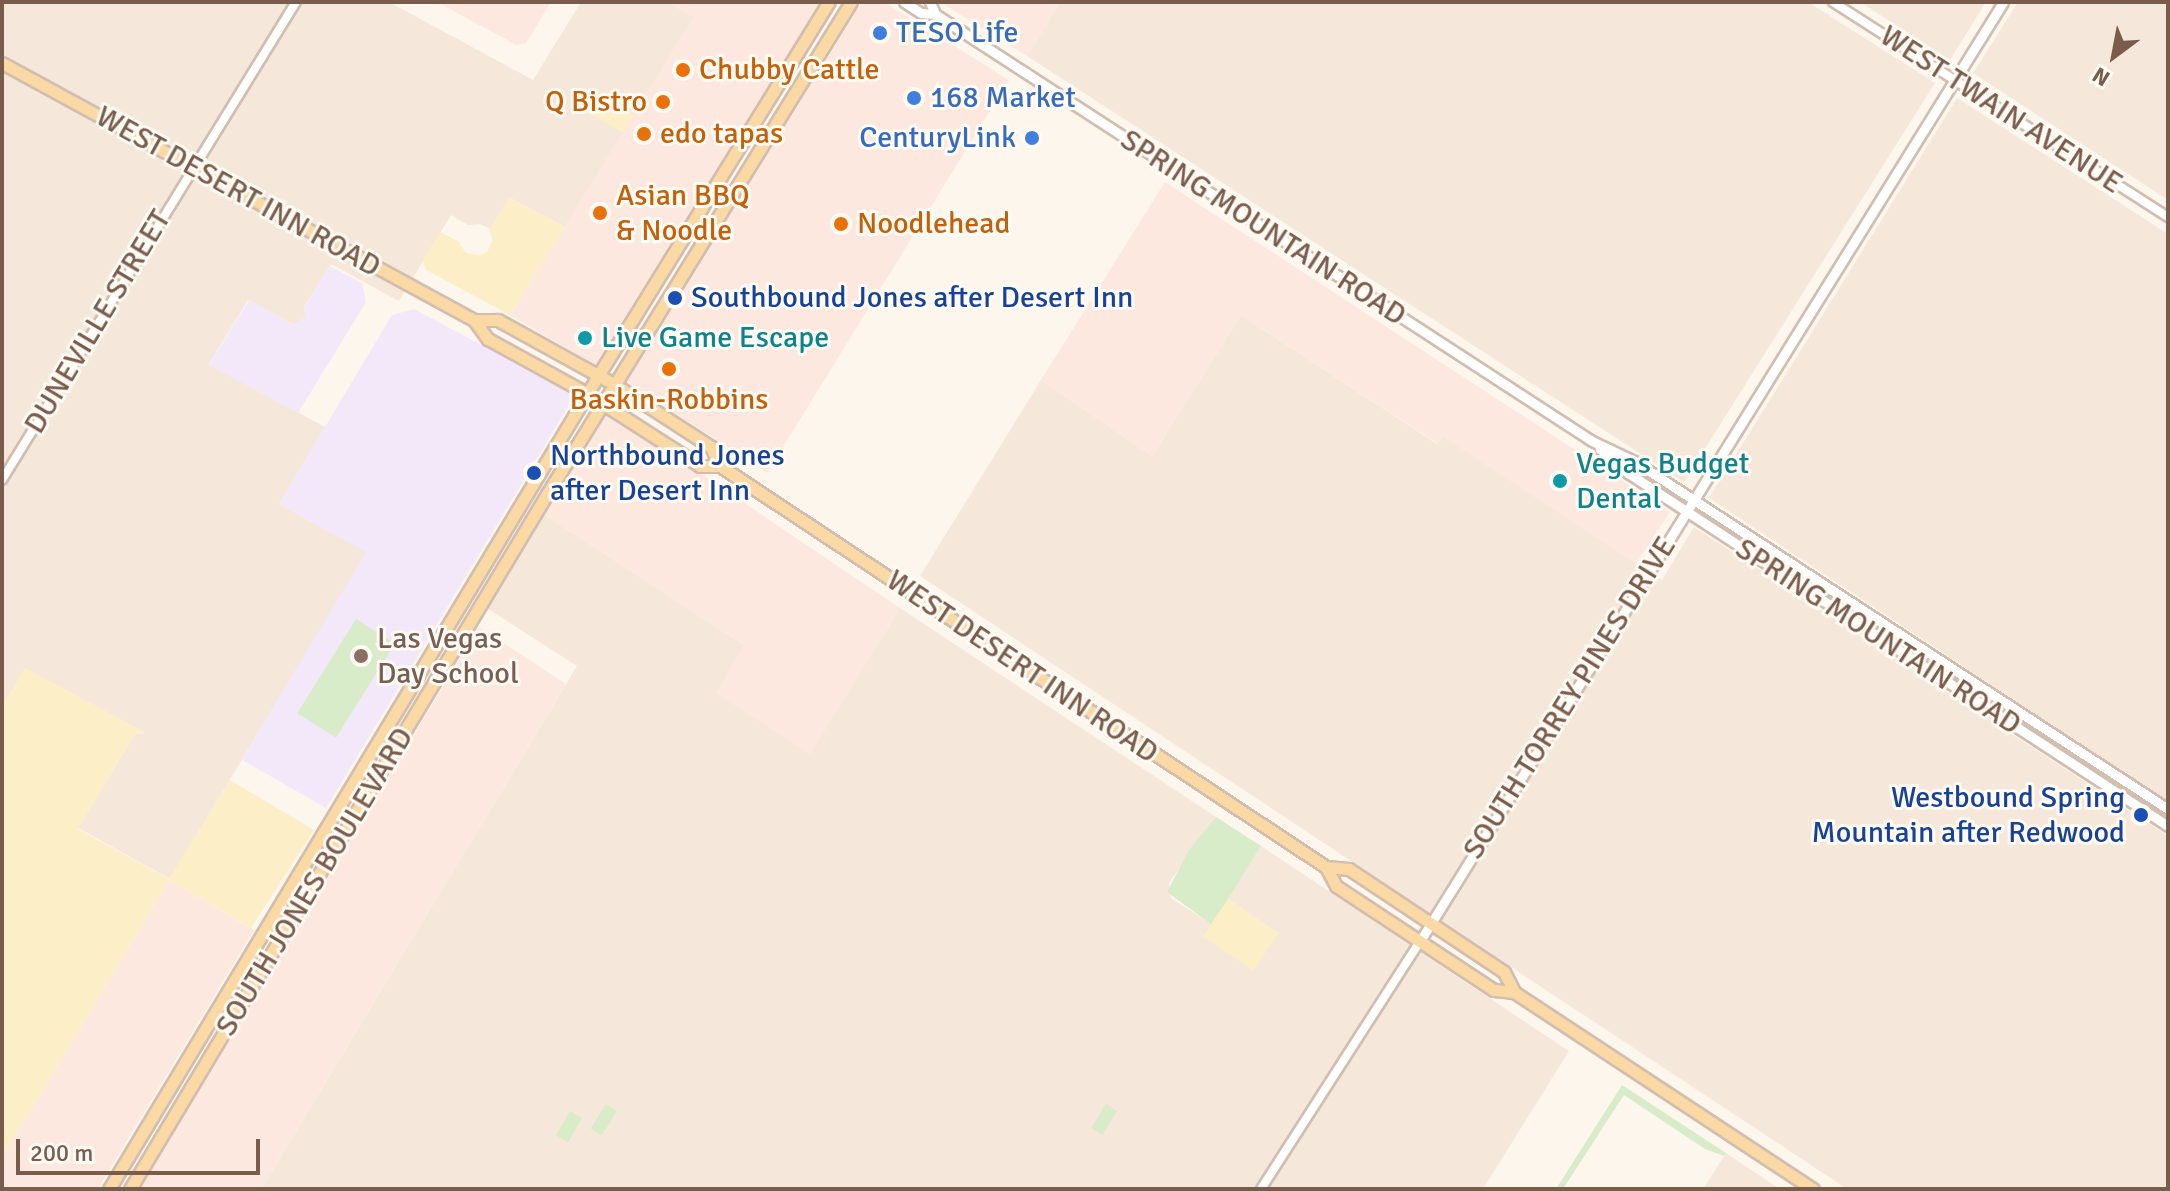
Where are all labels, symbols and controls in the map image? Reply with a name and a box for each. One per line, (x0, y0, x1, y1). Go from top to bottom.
place label: TESO Life (896, 15, 1019, 51)
north arrow (2074, 16, 2154, 96)
street label: WEST TWAIN AVENUE (1873, 18, 2129, 202)
marker: TESO Life (871, 24, 889, 42)
place label: Chubby Cattle (699, 52, 879, 88)
marker: Chubby Cattle (674, 61, 692, 79)
place label: 168 Market (930, 80, 1076, 116)
place label: Q Bistro (545, 84, 647, 120)
marker: 168 Market (905, 89, 923, 107)
marker: Q Bistro (654, 93, 672, 111)
street label: WEST DESERT INN ROAD (89, 99, 387, 285)
place label: edo tapas (660, 116, 783, 152)
place label: CenturyLink (859, 120, 1016, 156)
street label: SPRING MOUNTAIN ROAD (1114, 122, 1412, 334)
marker: edo tapas (635, 125, 653, 143)
marker: CenturyLink (1023, 129, 1041, 147)
place label: Asian BBQ & Noodle (616, 178, 749, 248)
street label: DUNEVILLE STREET (17, 204, 179, 440)
marker: Asian BBQ & Noodle (591, 204, 609, 222)
place label: Noodlehead (857, 206, 1010, 242)
marker: Noodlehead (832, 215, 850, 233)
place label: Southbound Jones after Desert Inn (691, 280, 1133, 316)
marker: Southbound Jones after Desert Inn (666, 289, 684, 307)
place label: Live Game Escape (601, 320, 829, 356)
marker: Live Game Escape (576, 329, 594, 347)
marker: Baskin-Robbins (660, 360, 678, 378)
place label: Baskin-Robbins (570, 382, 768, 418)
place label: Northbound Jones after Desert Inn (550, 438, 785, 508)
place label: Vegas Budget Dental (1576, 446, 1749, 516)
marker: Northbound Jones after Desert Inn (525, 464, 543, 482)
marker: Vegas Budget Dental (1551, 472, 1569, 490)
street label: SOUTH TORREY PINES DRIVE (1456, 530, 1684, 866)
street label: SPRING MOUNTAIN ROAD (1729, 531, 2027, 743)
street label: WEST DESERT INN ROAD (879, 563, 1165, 771)
place label: Las Vegas Day School (377, 621, 519, 692)
marker: Las Vegas Day School (352, 647, 370, 665)
street label: SOUTH JONES BOULEVARD (209, 721, 421, 1043)
place label: Westbound Spring Mountain after Redwood (1811, 780, 2125, 850)
marker: Westbound Spring Mountain after Redwood (2132, 806, 2150, 824)
scale bar (20, 1123, 264, 1173)
text: 200 m (30, 1138, 93, 1168)

